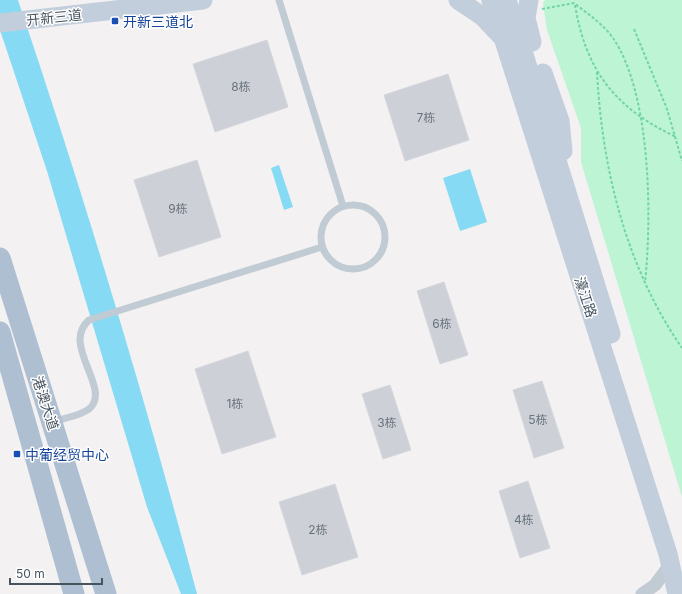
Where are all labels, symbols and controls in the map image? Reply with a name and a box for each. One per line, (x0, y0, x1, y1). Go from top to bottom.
street label: 开新三道 (25, 6, 83, 28)
place label: 开新三道北 (123, 13, 193, 30)
marker: 开新三道北 (110, 16, 120, 26)
house number: 8栋 (231, 79, 251, 94)
house number: 7栋 (417, 110, 435, 125)
house number: 9栋 (168, 201, 188, 216)
street label: 濠江路 (571, 274, 601, 320)
house number: 6栋 (432, 316, 452, 331)
street label: 港澳大道 (29, 374, 63, 432)
house number: 1栋 (227, 396, 243, 411)
house number: 5栋 (528, 412, 548, 427)
house number: 3栋 (377, 415, 397, 430)
place label: 中葡经贸中心 (25, 446, 109, 463)
marker: 中葡经贸中心 (12, 449, 22, 459)
house number: 4栋 (514, 512, 534, 527)
house number: 2栋 (308, 522, 328, 537)
scale bar (10, 560, 102, 586)
text: 50 m (16, 566, 45, 581)

